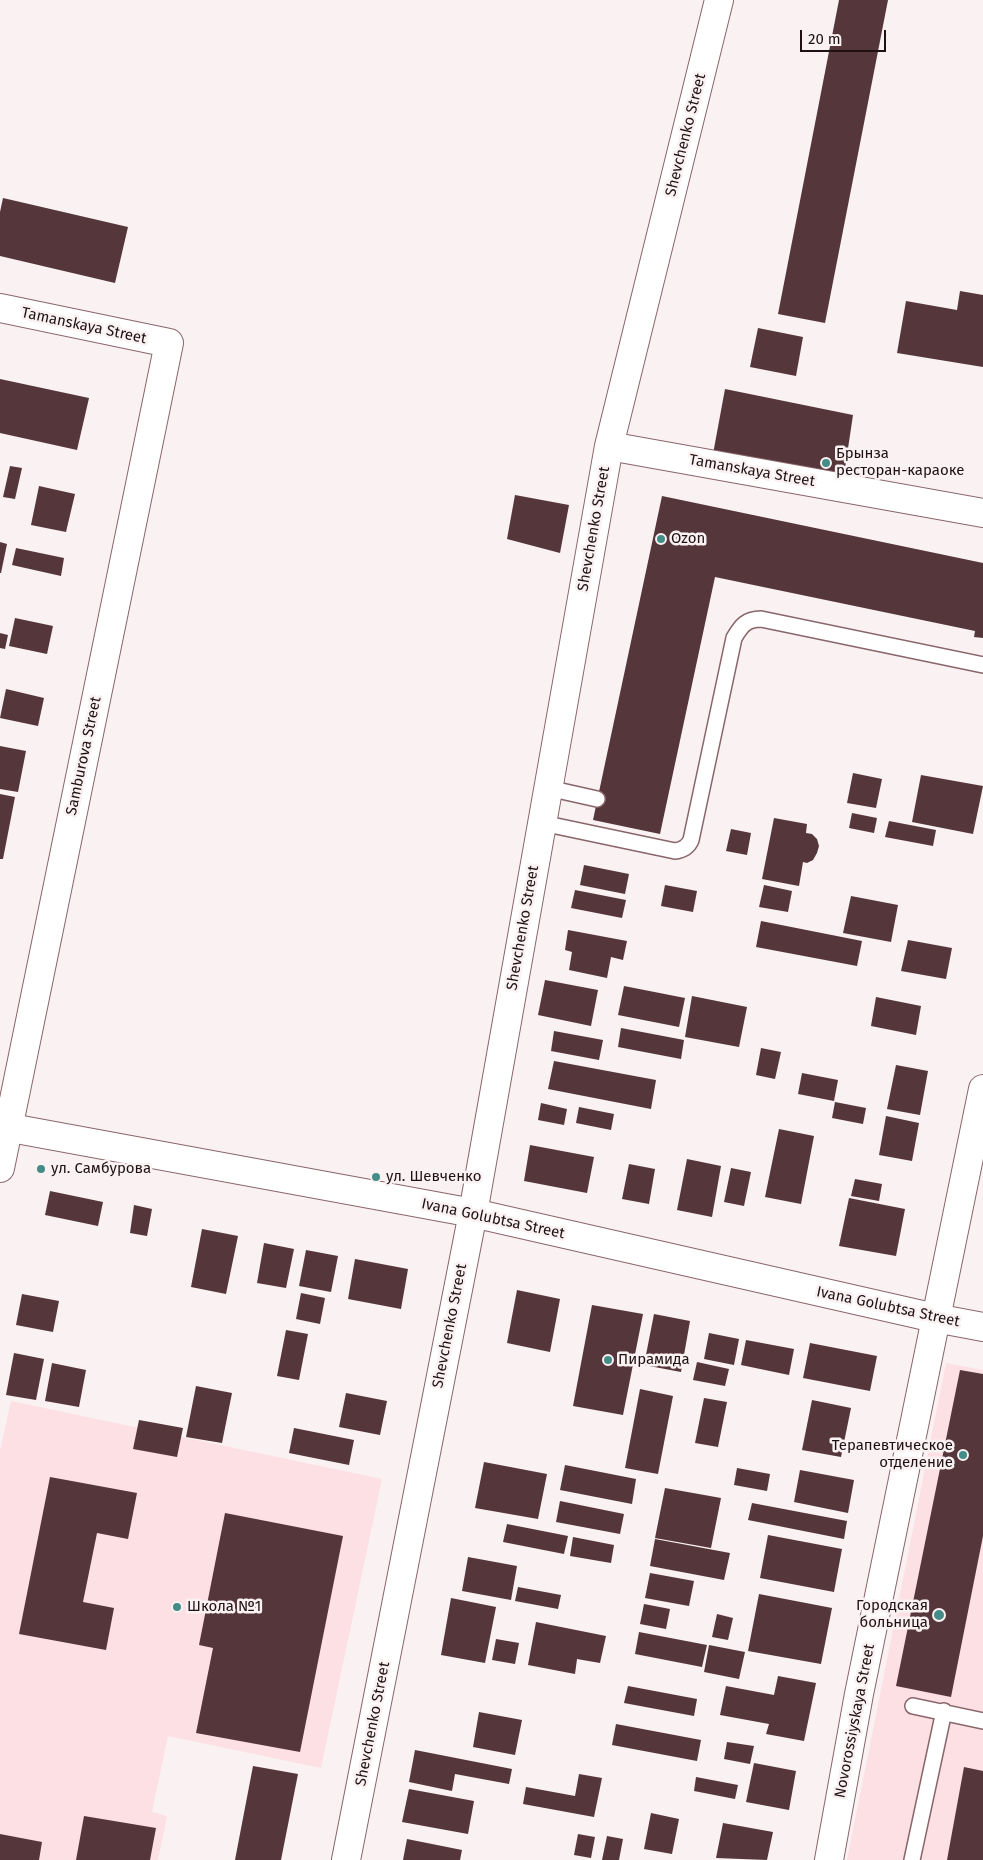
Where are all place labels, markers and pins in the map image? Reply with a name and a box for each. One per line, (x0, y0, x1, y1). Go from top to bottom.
place label: Брынза ресторан-караоке (836, 445, 964, 480)
marker: Брынза ресторан-караоке (820, 457, 832, 469)
place label: Ozon (671, 530, 705, 548)
marker: Ozon (655, 533, 667, 545)
place label: ул. Самбурова (51, 1160, 151, 1178)
marker: ул. Самбурова (35, 1163, 47, 1175)
place label: ул. Шевченко (386, 1168, 481, 1186)
marker: ул. Шевченко (370, 1171, 382, 1183)
place label: Пирамида (618, 1351, 690, 1369)
marker: Пирамида (602, 1354, 614, 1366)
place label: Терапевтическое отделение (832, 1437, 953, 1472)
marker: Терапевтическое отделение (957, 1449, 969, 1461)
place label: Городская больница (856, 1597, 928, 1632)
place label: Школа №1 (187, 1598, 261, 1616)
marker: Школа №1 (171, 1601, 183, 1613)
marker: Городская больница (932, 1608, 946, 1622)

